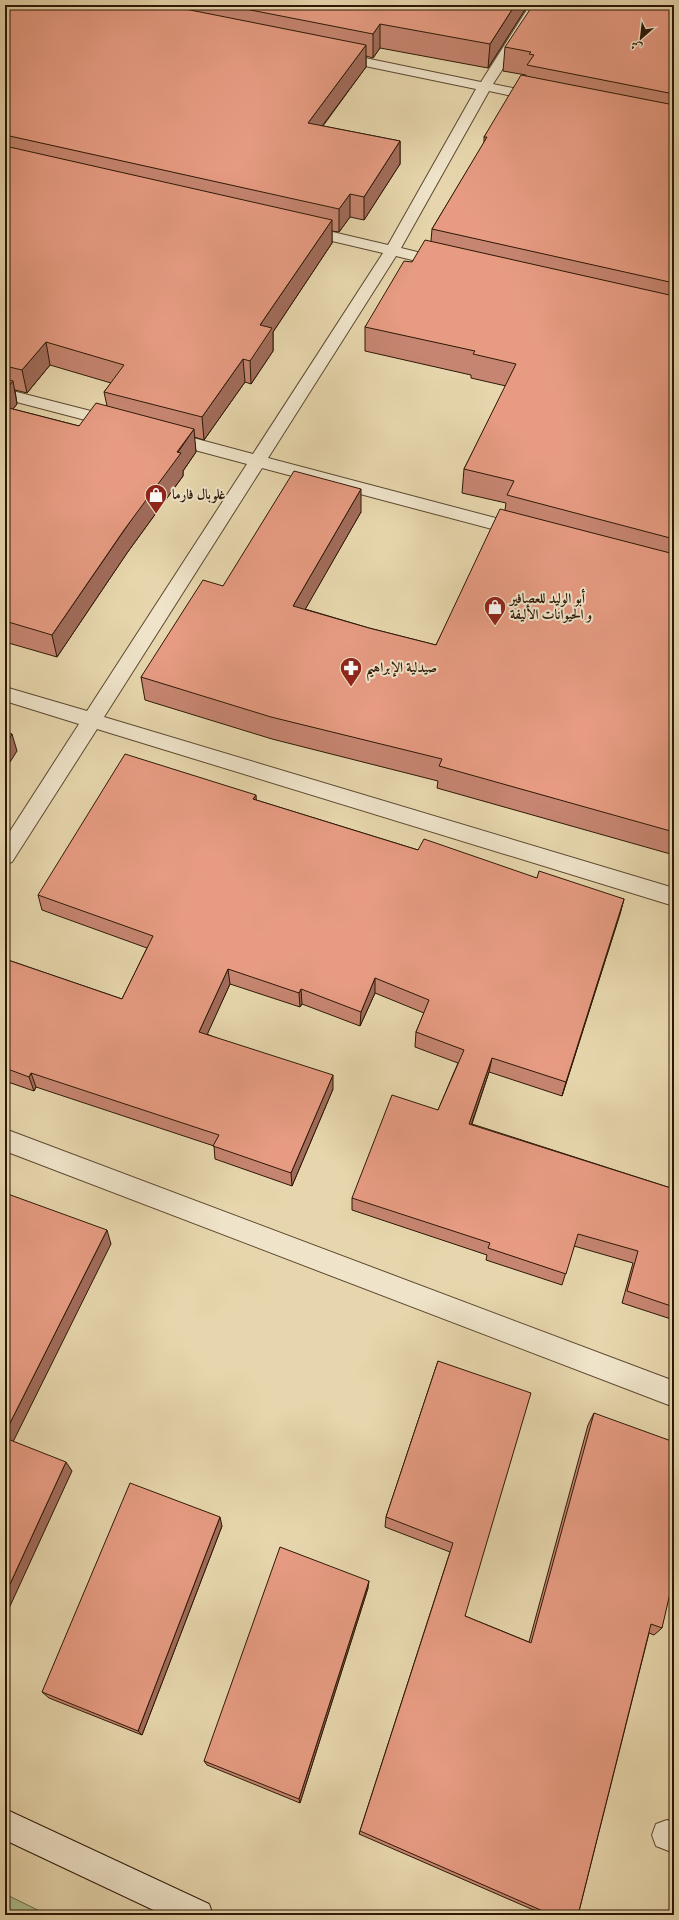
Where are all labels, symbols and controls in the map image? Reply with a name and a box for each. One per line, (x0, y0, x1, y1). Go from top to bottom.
north arrow (621, 18, 661, 58)
text: ش (629, 37, 645, 55)
shop icon: غلوبال فارما (143, 482, 169, 515)
place label: غلوبال فارما (172, 486, 226, 504)
place label: أبو الوليد للعصافير و الحيوانات الأليفة (508, 588, 592, 624)
shop icon: أبو الوليد للعصافير و الحيوانات الأليفة (482, 594, 508, 627)
pharmacy icon: صيدلية الإبراهيم (338, 655, 364, 688)
place label: صيدلية الإبراهيم (366, 659, 437, 682)

